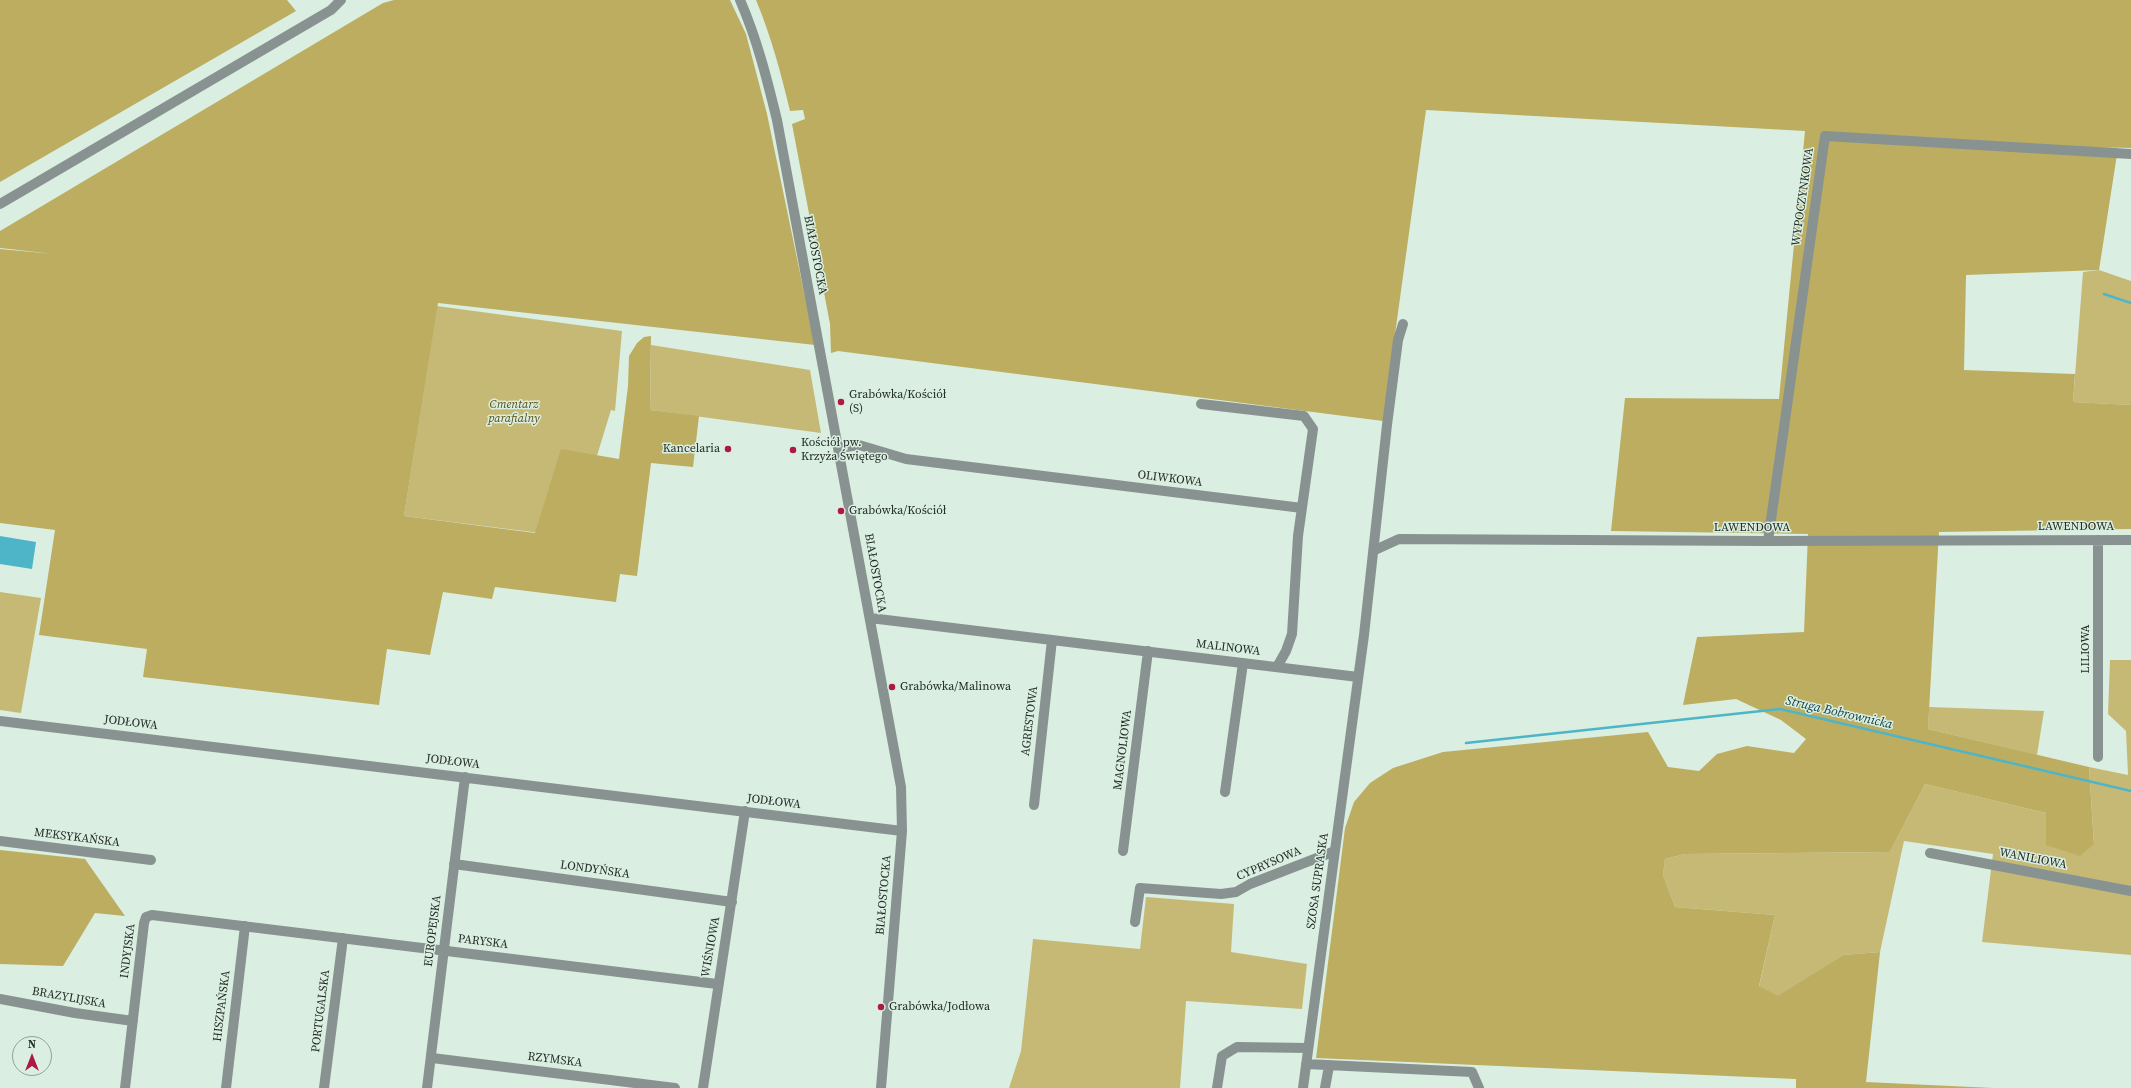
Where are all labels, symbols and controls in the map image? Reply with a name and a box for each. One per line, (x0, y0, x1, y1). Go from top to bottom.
street label: WYPOCZYNKOWA (1789, 147, 1817, 247)
street label: BIAŁOSTOCKA (800, 214, 830, 296)
place label: Grabówka/Kościół (S) (849, 388, 946, 416)
marker: Grabówka/Kościół (S) (836, 397, 846, 407)
park label: Cmentarz parafialny (488, 398, 540, 426)
place label: Kościół pw. Krzyża Świętego (801, 436, 888, 464)
place label: Kancelaria (663, 442, 720, 456)
marker: Kancelaria (723, 444, 733, 454)
marker: Kościół pw. Krzyża Świętego (788, 445, 798, 455)
street label: OLIWKOWA (1137, 468, 1203, 490)
place label: Grabówka/Kościół (849, 504, 946, 518)
marker: Grabówka/Kościół (836, 506, 846, 516)
street label: LAWENDOWA (2038, 520, 2114, 534)
street label: LAWENDOWA (1714, 521, 1790, 535)
street label: BIAŁOSTOCKA (861, 532, 889, 614)
street label: LILIOWA (2079, 625, 2093, 673)
street label: MALINOWA (1195, 637, 1261, 659)
place label: Grabówka/Malinowa (900, 680, 1011, 694)
marker: Grabówka/Malinowa (887, 682, 897, 692)
street label: AGRESTOWA (1019, 685, 1041, 757)
water label: Struga Bobrownicka (1784, 693, 1894, 733)
street label: MAGNOLIOWA (1111, 709, 1135, 791)
street label: JODŁOWA (103, 713, 159, 733)
street label: JODŁOWA (425, 752, 481, 772)
street label: JODŁOWA (746, 792, 802, 812)
street label: MEKSYKAŃSKA (33, 826, 121, 850)
street label: SZOSA SUPRASKA (1304, 832, 1332, 930)
street label: CYPRYSOWA (1235, 844, 1303, 884)
street label: WANILIOWA (1998, 845, 2068, 873)
street label: BIAŁOSTOCKA (873, 854, 895, 936)
street label: LONDYŃSKA (559, 858, 631, 882)
street label: EUROPEJSKA (421, 894, 445, 968)
street label: WIŚNIOWA (699, 916, 723, 978)
street label: INDYJSKA (117, 923, 139, 979)
street label: PARYSKA (457, 932, 509, 952)
street label: PORTUGALSKA (309, 969, 333, 1053)
street label: HISZPAŃSKA (210, 970, 234, 1042)
street label: BRAZYLIJSKA (31, 984, 107, 1012)
place label: Grabówka/Jodłowa (889, 1000, 990, 1014)
marker: Grabówka/Jodłowa (876, 1002, 886, 1012)
north arrow (12, 1036, 52, 1076)
text: N (28, 1037, 36, 1052)
street label: RZYMSKA (527, 1050, 583, 1070)

